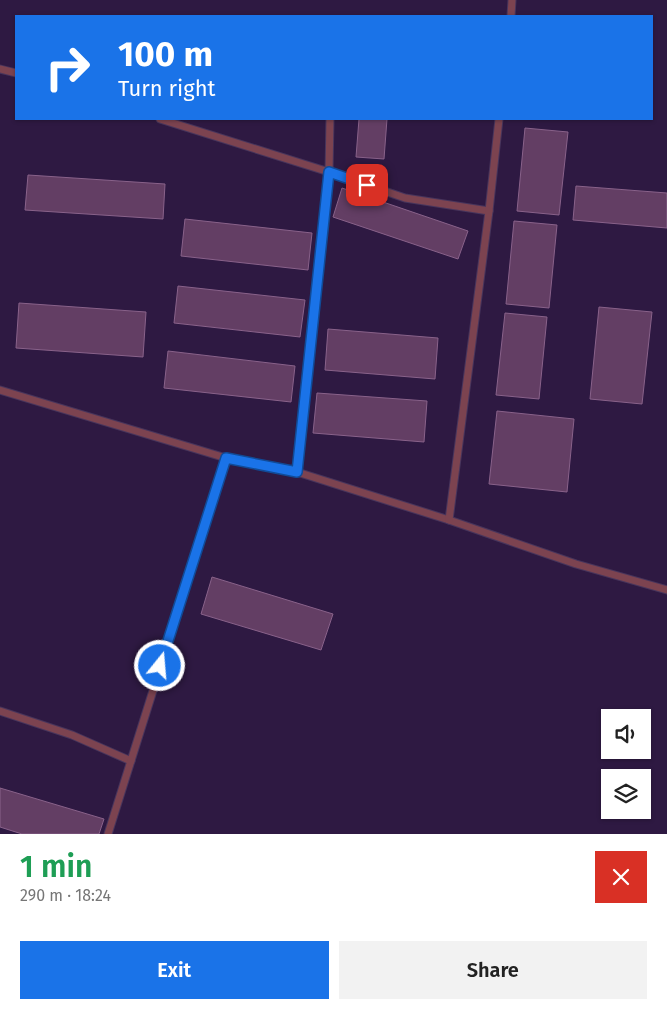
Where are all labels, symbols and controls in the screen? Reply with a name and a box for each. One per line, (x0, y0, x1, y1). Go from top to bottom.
text: 100 m (118, 33, 213, 75)
icon: right (35, 35, 100, 100)
text: Turn right (118, 75, 215, 102)
pin (346, 164, 388, 206)
icon: arrive (353, 171, 381, 199)
position arrow (133, 639, 185, 691)
map controls (601, 709, 651, 819)
button: sound (601, 709, 651, 759)
button: layers (601, 769, 651, 819)
text: 1 min (20, 849, 92, 885)
button: close (595, 851, 647, 903)
text: 290 m · 18:24 (20, 886, 111, 905)
button: Exit (20, 941, 329, 999)
button: Share (339, 941, 647, 999)

